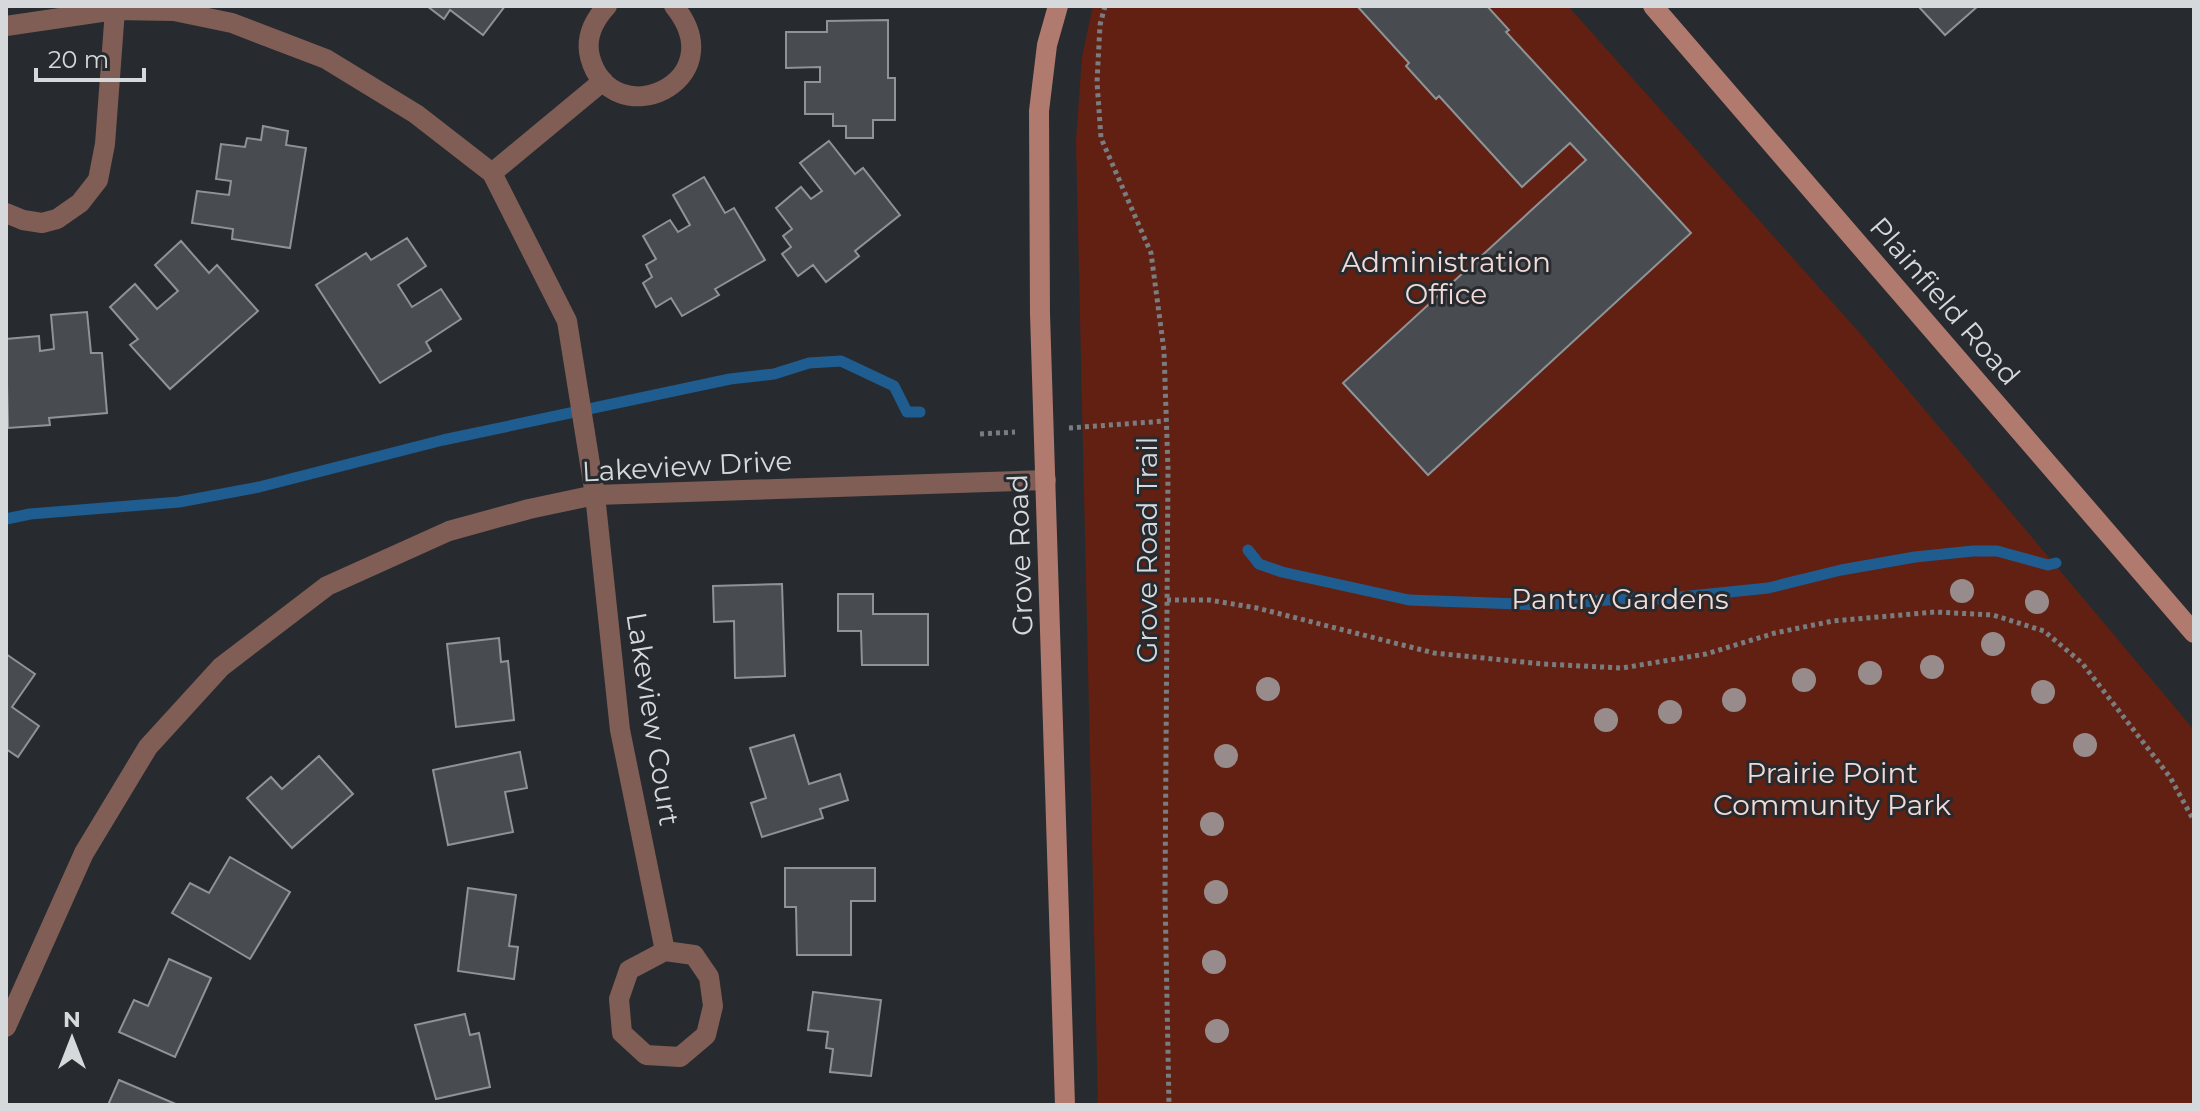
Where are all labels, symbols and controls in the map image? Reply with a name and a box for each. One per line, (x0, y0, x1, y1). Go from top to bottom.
scale bar (36, 32, 144, 82)
text: 20 m (48, 45, 109, 74)
street label: Plainfield Road (1863, 210, 2027, 392)
park label: Administration Office (1341, 245, 1551, 311)
street label: Grove Road Trail (1130, 437, 1164, 663)
street label: Lakeview Drive (581, 444, 793, 488)
street label: Grove Road (1000, 474, 1040, 636)
park label: Pantry Gardens (1511, 582, 1729, 616)
street label: Lakeview Court (619, 610, 687, 828)
park label: Prairie Point Community Park (1713, 756, 1951, 822)
north arrow (32, 999, 112, 1079)
text: N (63, 1006, 81, 1033)

